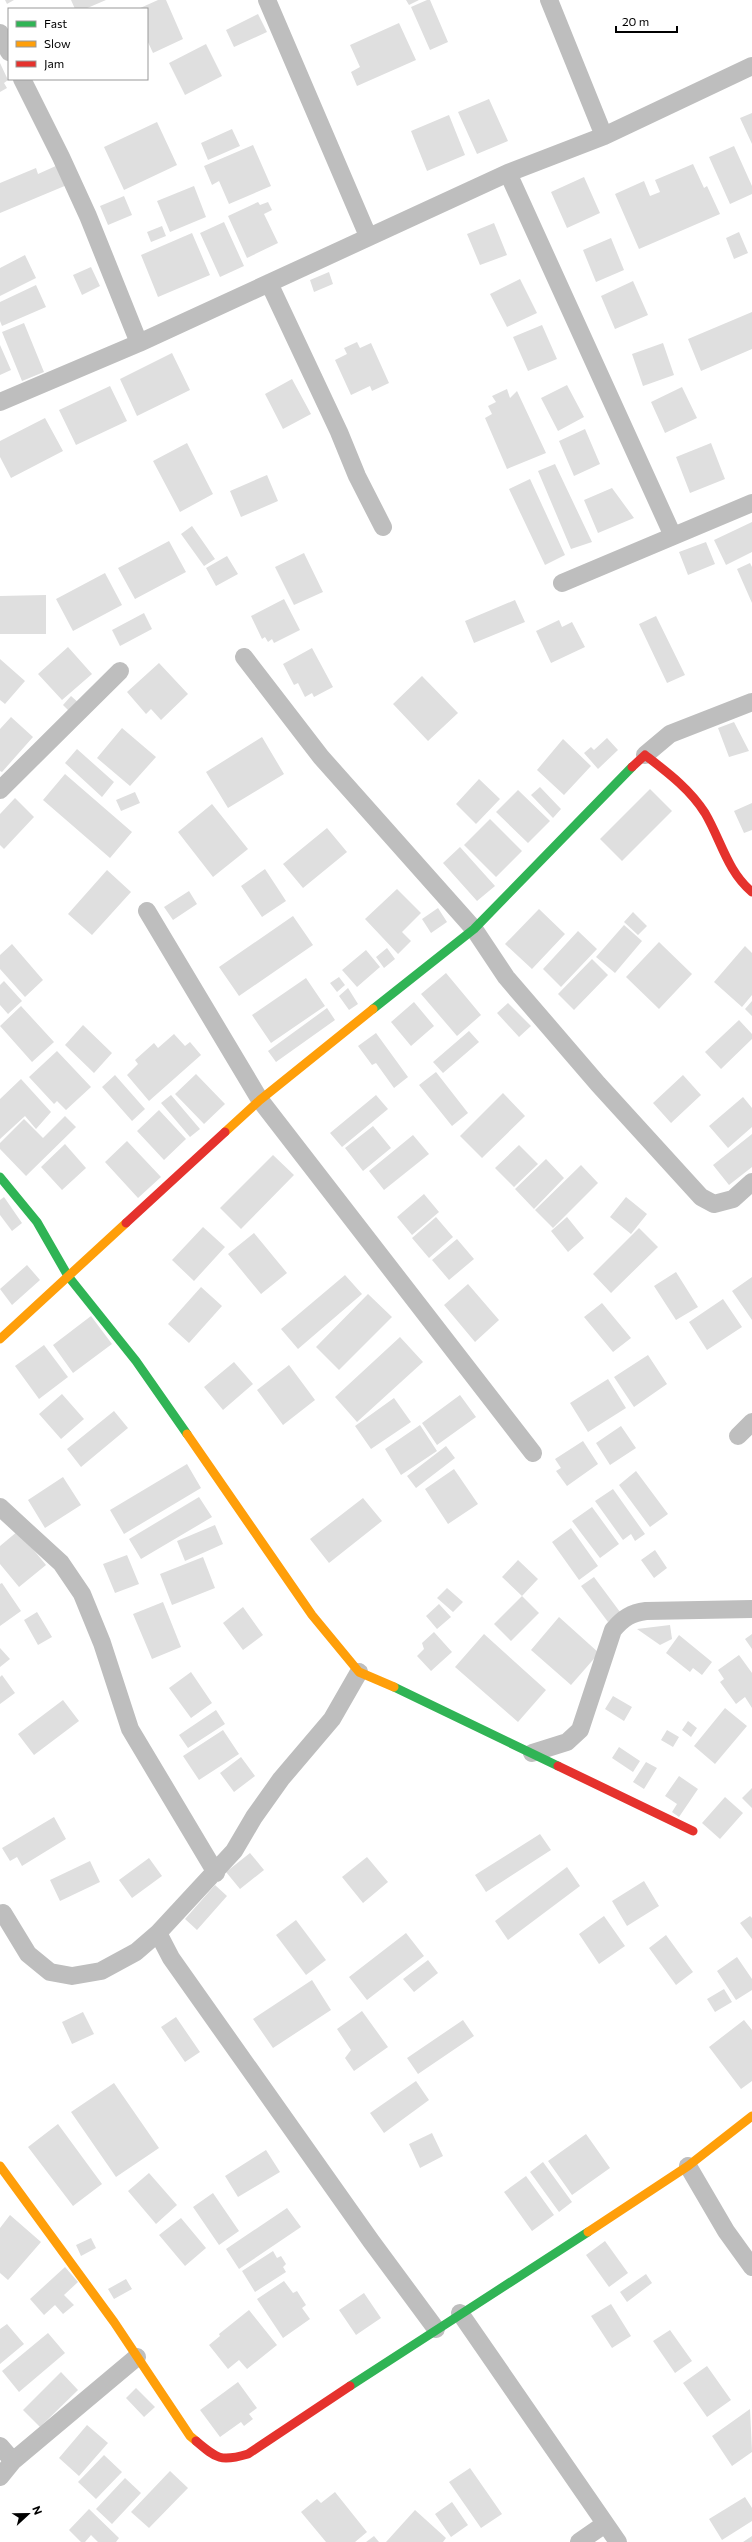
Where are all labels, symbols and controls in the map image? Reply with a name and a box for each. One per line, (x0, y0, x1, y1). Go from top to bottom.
legend (8, 8, 148, 80)
scale bar (616, 8, 677, 34)
text: 20 m (622, 14, 649, 28)
text: Fast (44, 16, 67, 30)
text: Slow (44, 36, 71, 50)
text: Jam (44, 56, 64, 71)
north arrow (8, 2494, 48, 2534)
text: N (30, 2504, 45, 2516)

